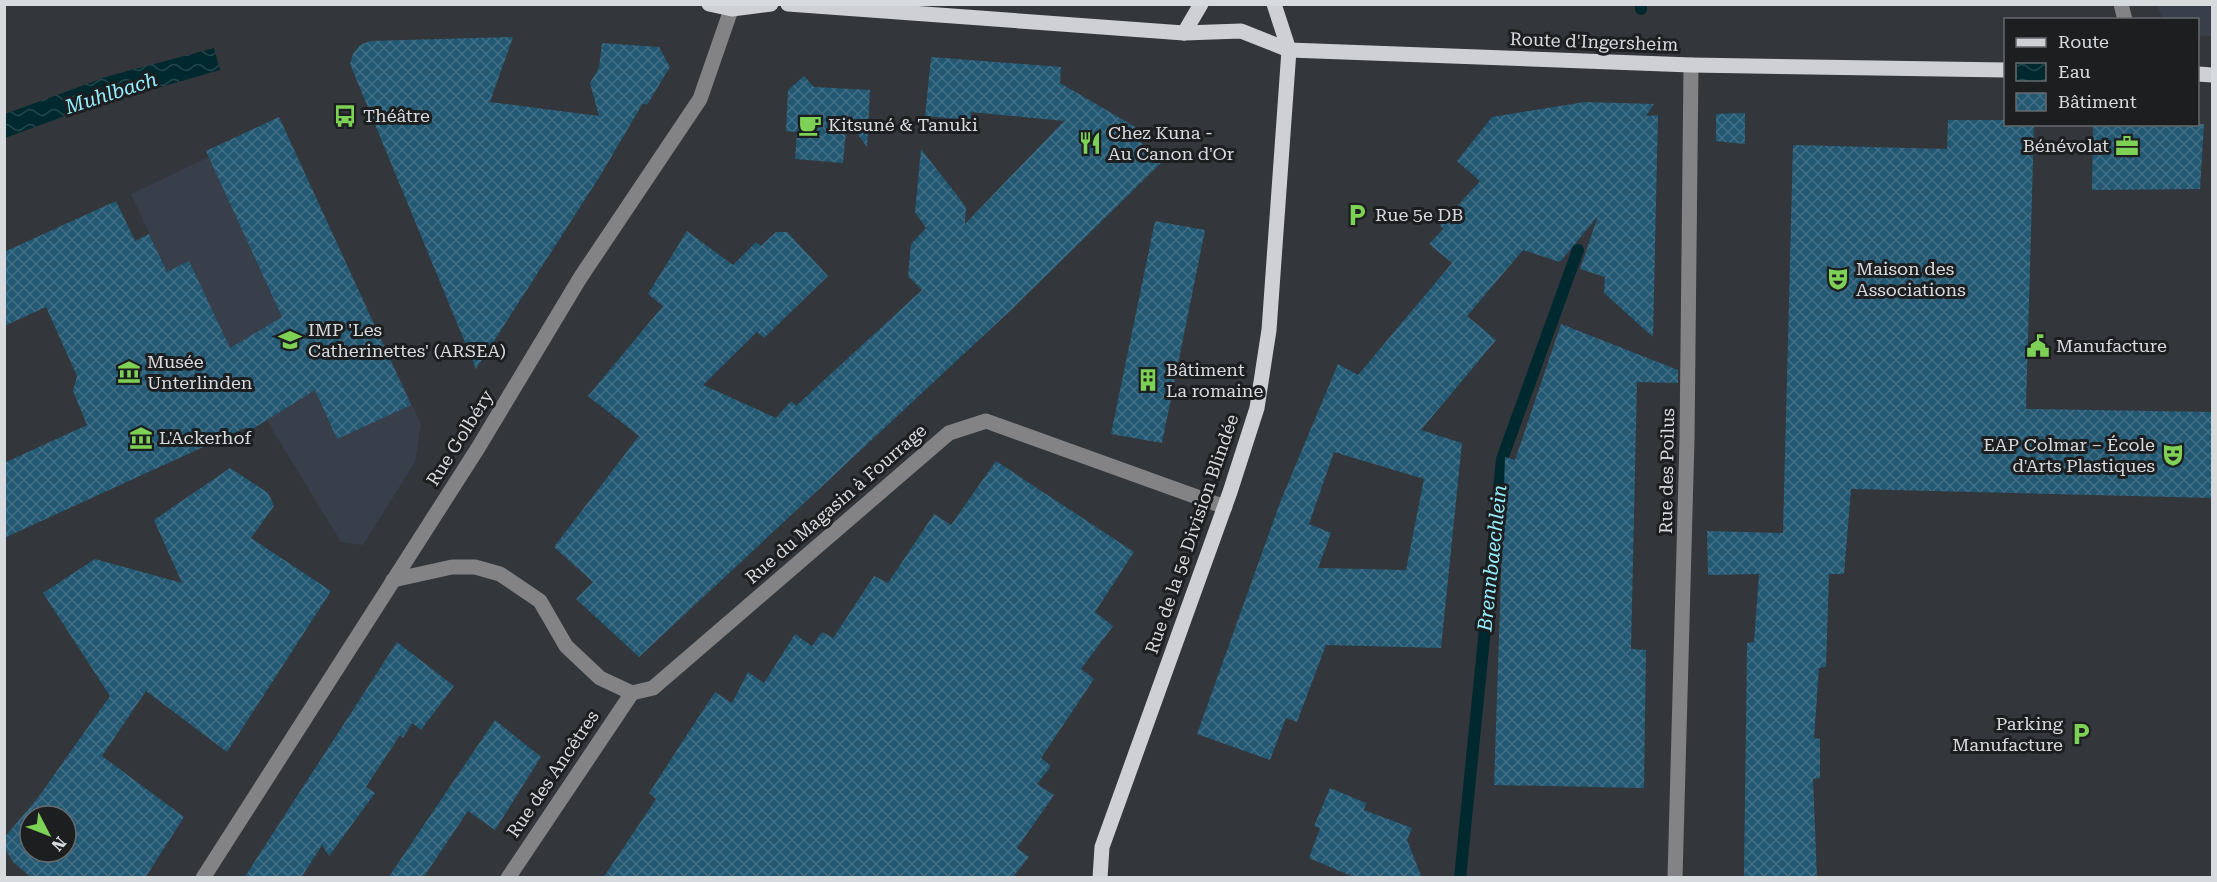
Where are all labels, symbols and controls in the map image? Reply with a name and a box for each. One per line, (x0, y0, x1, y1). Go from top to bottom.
legend (2004, 18, 2199, 126)
street label: Route d'Ingersheim (1509, 28, 1679, 55)
text: Route (2058, 31, 2109, 52)
text: Eau (2058, 61, 2091, 82)
water label: Muhlbach (61, 67, 160, 119)
text: Bâtiment (2058, 91, 2137, 112)
bus stop icon: Théâtre (332, 103, 358, 129)
place label: Théâtre (363, 105, 430, 126)
cafe icon: Kitsuné & Tanuki (797, 112, 823, 138)
place label: Kitsuné & Tanuki (828, 114, 978, 135)
place label: Chez Kuna - Au Canon d'Or (1108, 122, 1234, 164)
restaurant icon: Chez Kuna - Au Canon d'Or (1077, 130, 1103, 156)
office icon: Bénévolat (2114, 133, 2140, 159)
place label: Bénévolat (2023, 135, 2109, 156)
parking icon: Rue 5e DB (1344, 202, 1370, 228)
place label: Rue 5e DB (1375, 204, 1463, 225)
place label: Maison des Associations (1856, 258, 1966, 300)
theatre icon: Maison des Associations (1825, 266, 1851, 292)
place label: IMP 'Les Catherinettes' (ARSEA) (308, 319, 506, 361)
school or university icon: IMP 'Les Catherinettes' (ARSEA) (277, 327, 303, 353)
public building icon: Manufacture (2025, 333, 2051, 359)
place label: Manufacture (2056, 335, 2167, 356)
place label: Musée Unterlinden (147, 351, 253, 393)
museum icon: Musée Unterlinden (116, 359, 142, 385)
place label: Bâtiment La romaine (1166, 359, 1263, 401)
building icon: Bâtiment La romaine (1135, 367, 1161, 393)
street label: Rue Golbéry (422, 386, 497, 489)
street label: Rue des Poilus (1655, 408, 1678, 534)
street label: Rue de la 5e Division Blindée (1141, 411, 1243, 656)
street label: Rue du Magasin à Fourrage (741, 419, 930, 588)
museum icon: L'Ackerhof (128, 425, 154, 451)
place label: L'Ackerhof (159, 427, 252, 448)
place label: EAP Colmar – École d'Arts Plastiques (1983, 434, 2155, 476)
theatre icon: EAP Colmar – École d'Arts Plastiques (2160, 442, 2186, 468)
water label: Brennbaechlein (1472, 484, 1512, 633)
street label: Rue des Ancêtres (502, 706, 603, 841)
place label: Parking Manufacture (1952, 713, 2064, 755)
parking icon: Parking Manufacture (2068, 721, 2094, 747)
north arrow (18, 804, 78, 864)
text: N (48, 833, 70, 855)

